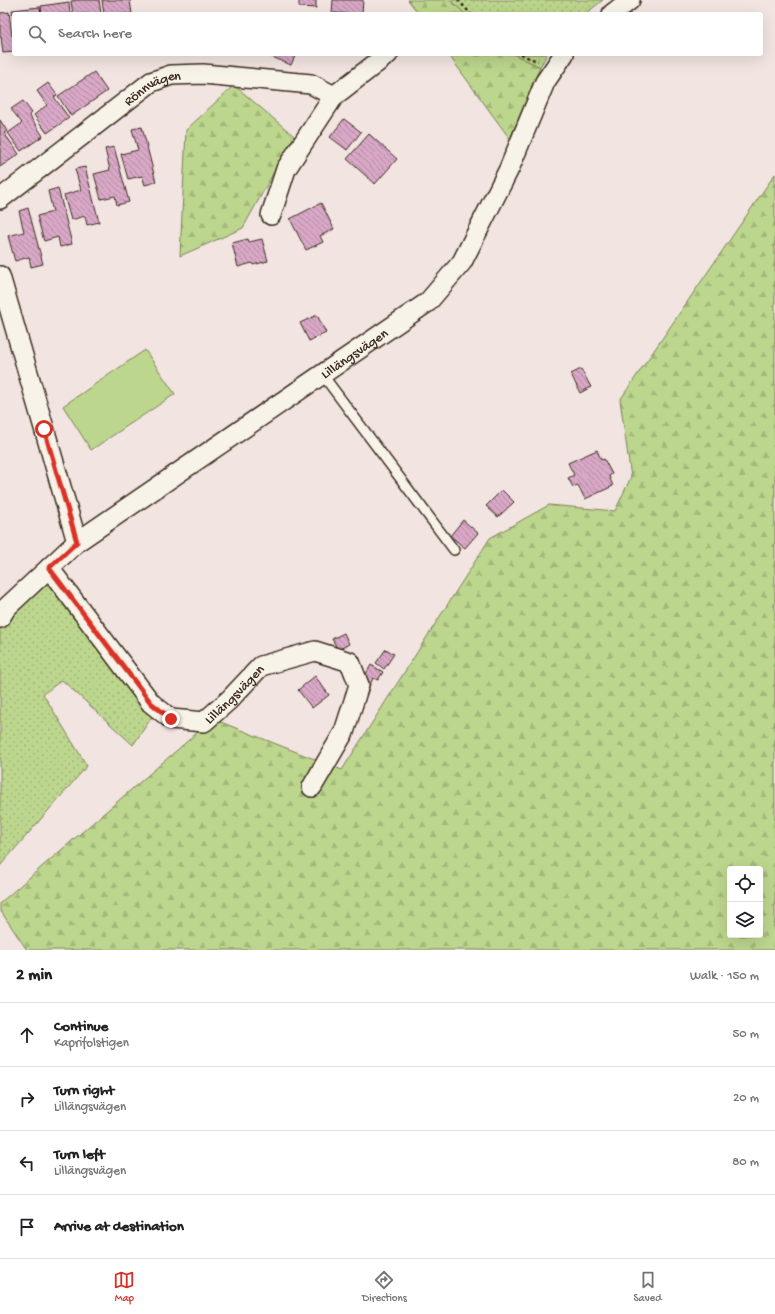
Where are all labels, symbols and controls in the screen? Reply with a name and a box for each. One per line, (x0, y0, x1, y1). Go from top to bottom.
search box (12, 12, 763, 56)
icon: search (26, 23, 48, 45)
text: Search here (58, 25, 132, 43)
street label: Rönnvägen (121, 68, 181, 111)
street label: Lillängsvägen (318, 326, 392, 384)
route start (35, 420, 53, 438)
street label: Lillängsvägen (202, 662, 269, 729)
route end (162, 710, 180, 728)
map controls (727, 866, 763, 938)
button: locate (727, 866, 763, 902)
button: layers (727, 902, 763, 938)
text: 2 min (16, 966, 52, 986)
text: Walk · 150 m (690, 969, 759, 984)
text: Continue (54, 1018, 108, 1036)
icon: ahead (16, 1024, 38, 1046)
text: 50 m (732, 1027, 759, 1042)
text: Kaprifolstigen (54, 1036, 129, 1051)
text: Turn right (54, 1082, 114, 1100)
icon: right (16, 1088, 38, 1110)
text: 20 m (733, 1091, 759, 1106)
text: Lillängsvägen (54, 1100, 126, 1115)
text: Turn left (54, 1146, 105, 1164)
icon: left (16, 1152, 38, 1174)
text: 80 m (732, 1155, 759, 1170)
text: Lillängsvägen (54, 1164, 126, 1179)
icon: arrive (16, 1216, 38, 1238)
text: Arrive at destination (54, 1218, 184, 1236)
tab: Map (113, 1269, 135, 1305)
tab: Directions (362, 1269, 407, 1305)
tab: Saved (633, 1269, 662, 1305)

